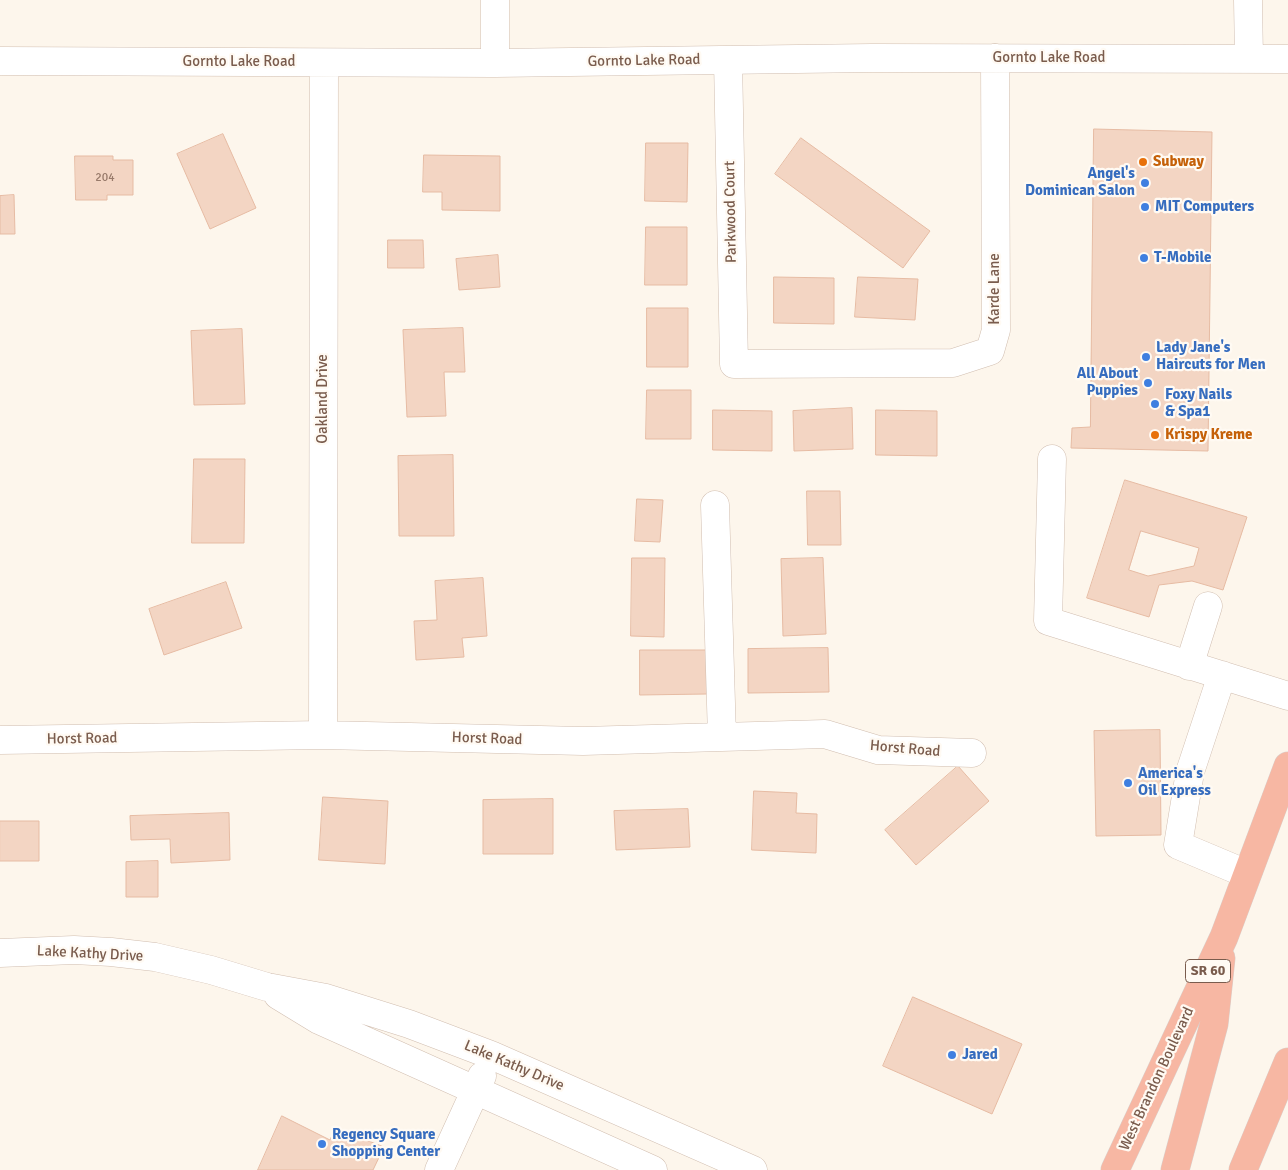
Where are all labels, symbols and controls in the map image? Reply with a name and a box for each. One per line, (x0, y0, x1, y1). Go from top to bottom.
street label: Gornto Lake Road (993, 49, 1105, 67)
street label: Gornto Lake Road (587, 51, 701, 71)
street label: Gornto Lake Road (183, 53, 295, 71)
place label: Subway (1153, 153, 1204, 171)
marker: Subway (1137, 156, 1149, 168)
street label: Parkwood Court (721, 161, 741, 263)
place label: Angel's Dominican Salon (1025, 165, 1135, 200)
house number: 204 (95, 171, 115, 185)
marker: Angel's Dominican Salon (1139, 177, 1151, 189)
place label: MIT Computers (1155, 198, 1254, 216)
marker: MIT Computers (1139, 201, 1151, 213)
place label: T-Mobile (1154, 249, 1211, 267)
marker: T-Mobile (1138, 252, 1150, 264)
street label: Karde Lane (986, 253, 1004, 325)
place label: Lady Jane's Haircuts for Men (1156, 339, 1266, 374)
marker: Lady Jane's Haircuts for Men (1140, 351, 1152, 363)
street label: Oakland Drive (314, 354, 332, 444)
place label: All About Puppies (1077, 365, 1138, 400)
marker: All About Puppies (1142, 377, 1154, 389)
place label: Foxy Nails & Spa1 (1165, 386, 1232, 421)
marker: Foxy Nails & Spa1 (1149, 398, 1161, 410)
place label: Krispy Kreme (1165, 426, 1253, 444)
marker: Krispy Kreme (1149, 429, 1161, 441)
street label: Horst Road (47, 729, 117, 749)
street label: Horst Road (451, 729, 523, 749)
street label: Horst Road (869, 737, 941, 761)
place label: America's Oil Express (1138, 765, 1211, 800)
marker: America's Oil Express (1122, 777, 1134, 789)
street label: Lake Kathy Drive (36, 942, 144, 966)
road number: SR 60 (1186, 959, 1230, 982)
street label: West Brandon Boulevard (1116, 1004, 1198, 1154)
street label: Lake Kathy Drive (461, 1037, 567, 1095)
place label: Jared (962, 1046, 998, 1064)
marker: Jared (946, 1049, 958, 1061)
place label: Regency Square Shopping Center (332, 1126, 440, 1161)
marker: Regency Square Shopping Center (316, 1138, 328, 1150)

